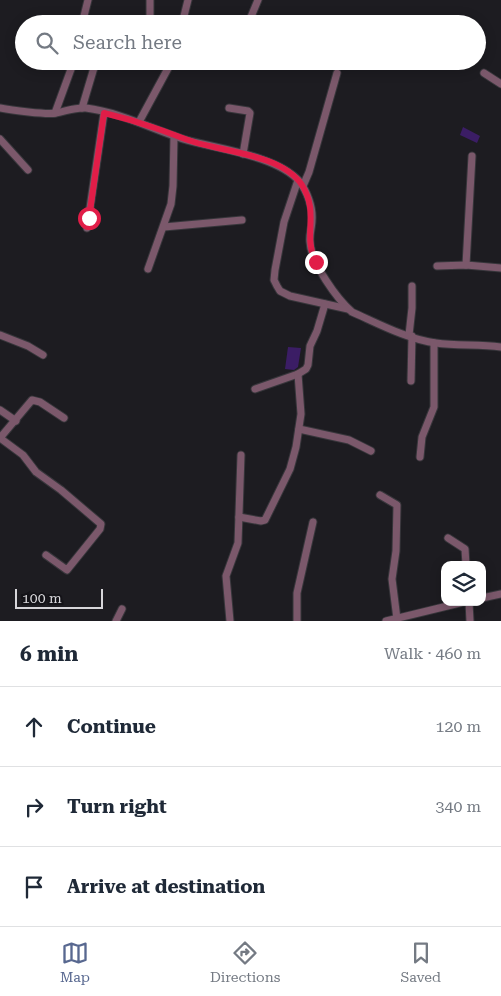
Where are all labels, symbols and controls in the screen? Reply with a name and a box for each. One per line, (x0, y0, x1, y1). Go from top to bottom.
search box (15, 15, 486, 70)
icon: search (33, 29, 61, 57)
text: Search here (73, 31, 182, 54)
route start (78, 207, 101, 230)
route end (305, 251, 328, 274)
map controls (441, 561, 486, 606)
button: layers (441, 561, 486, 606)
scale bar (15, 586, 102, 609)
text: 100 m (22, 590, 62, 606)
text: 6 min (20, 642, 78, 666)
text: Walk · 460 m (384, 644, 481, 663)
icon: ahead (20, 713, 48, 741)
text: Continue (67, 715, 156, 738)
text: 120 m (435, 717, 481, 736)
icon: right (20, 793, 48, 821)
text: Turn right (67, 795, 167, 818)
text: 340 m (435, 797, 481, 816)
icon: arrive (20, 873, 48, 901)
text: Arrive at destination (67, 875, 265, 898)
tab: Map (60, 939, 90, 985)
tab: Directions (210, 939, 280, 985)
tab: Saved (400, 939, 441, 985)

